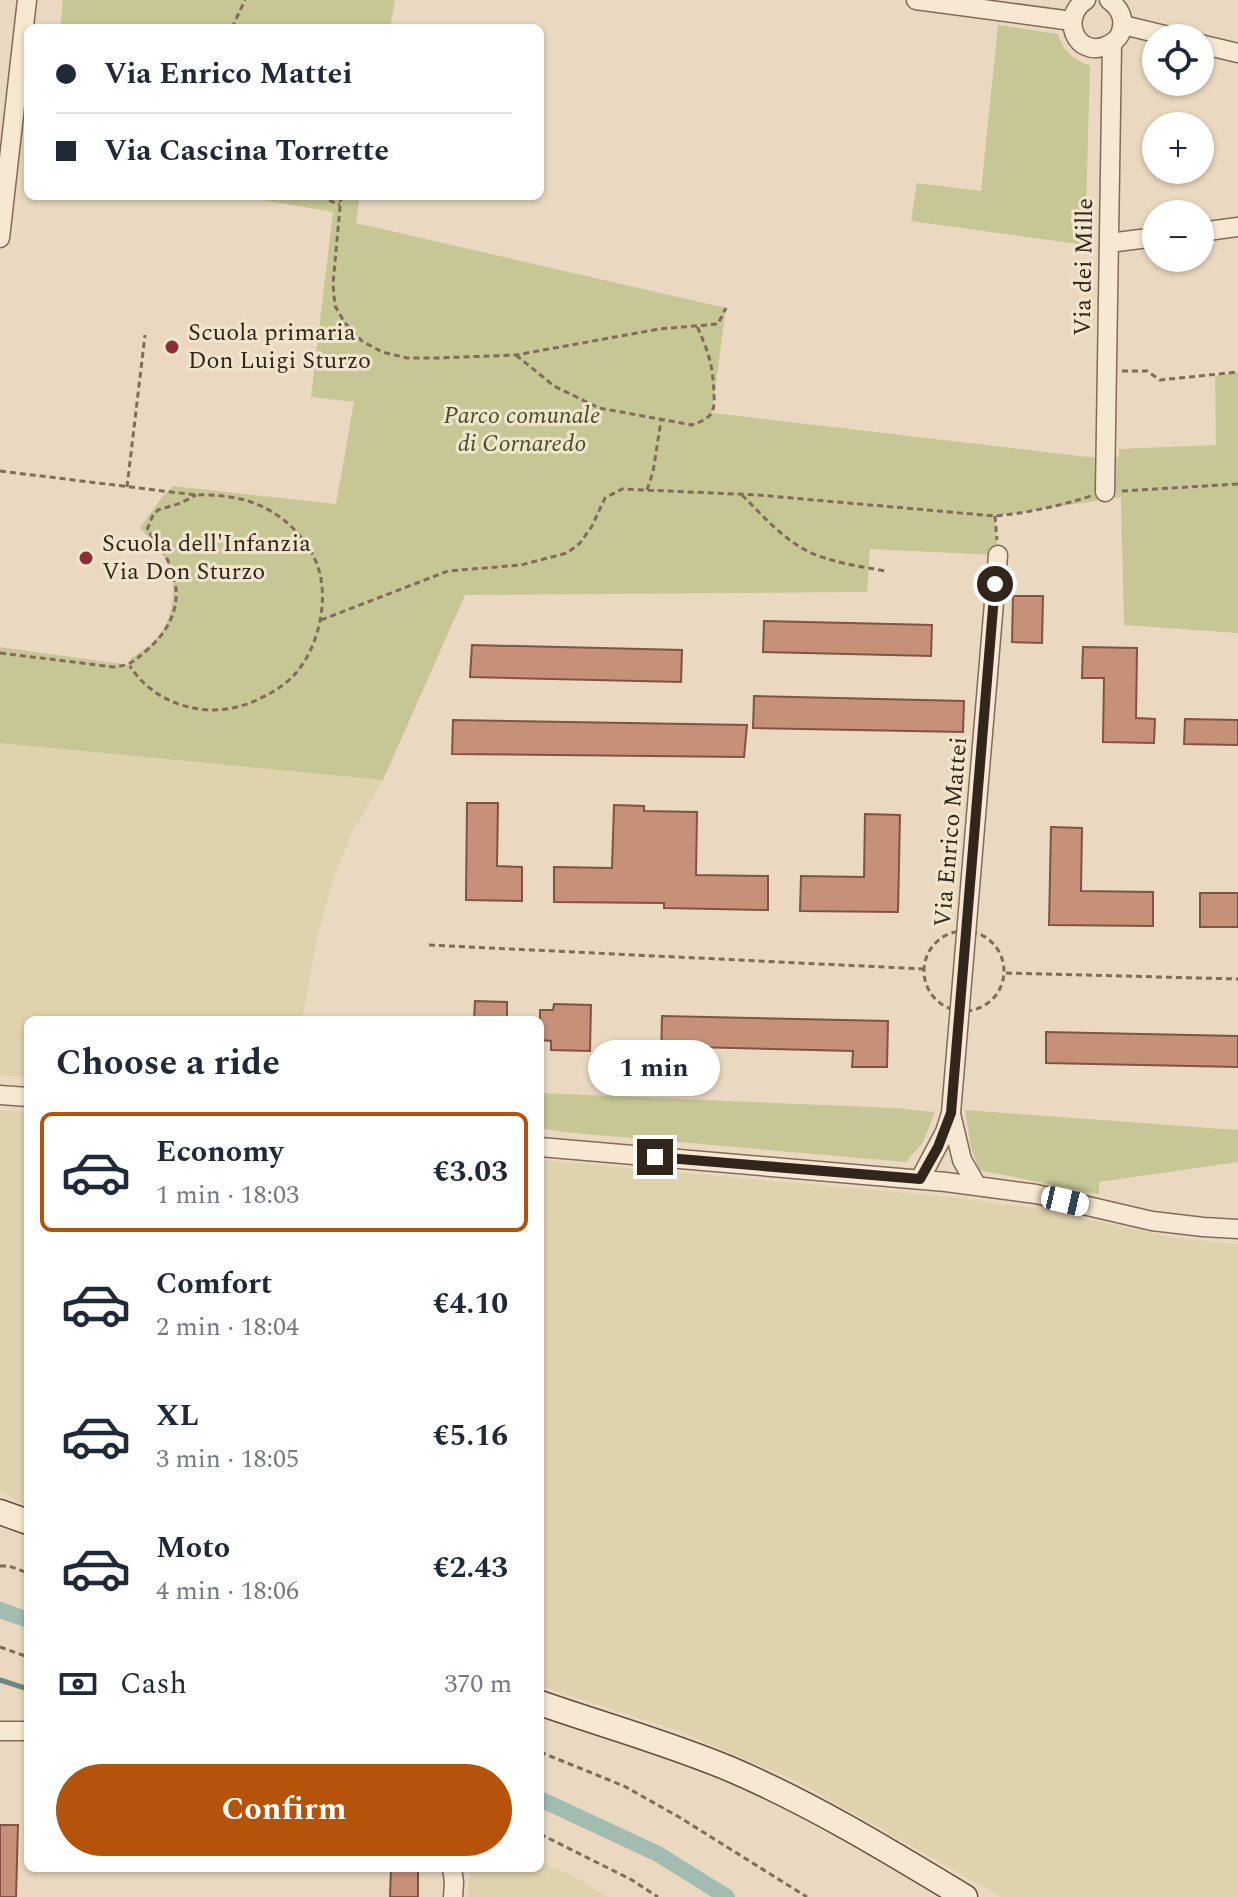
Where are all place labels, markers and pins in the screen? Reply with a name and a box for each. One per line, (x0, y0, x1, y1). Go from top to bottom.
place label: Scuola primaria Don Luigi Sturzo (188, 315, 371, 379)
marker: Scuola primaria Don Luigi Sturzo (163, 338, 181, 356)
place label: Scuola dell'Infanzia Via Don Sturzo (102, 526, 311, 590)
marker: Scuola dell'Infanzia Via Don Sturzo (77, 549, 95, 567)

